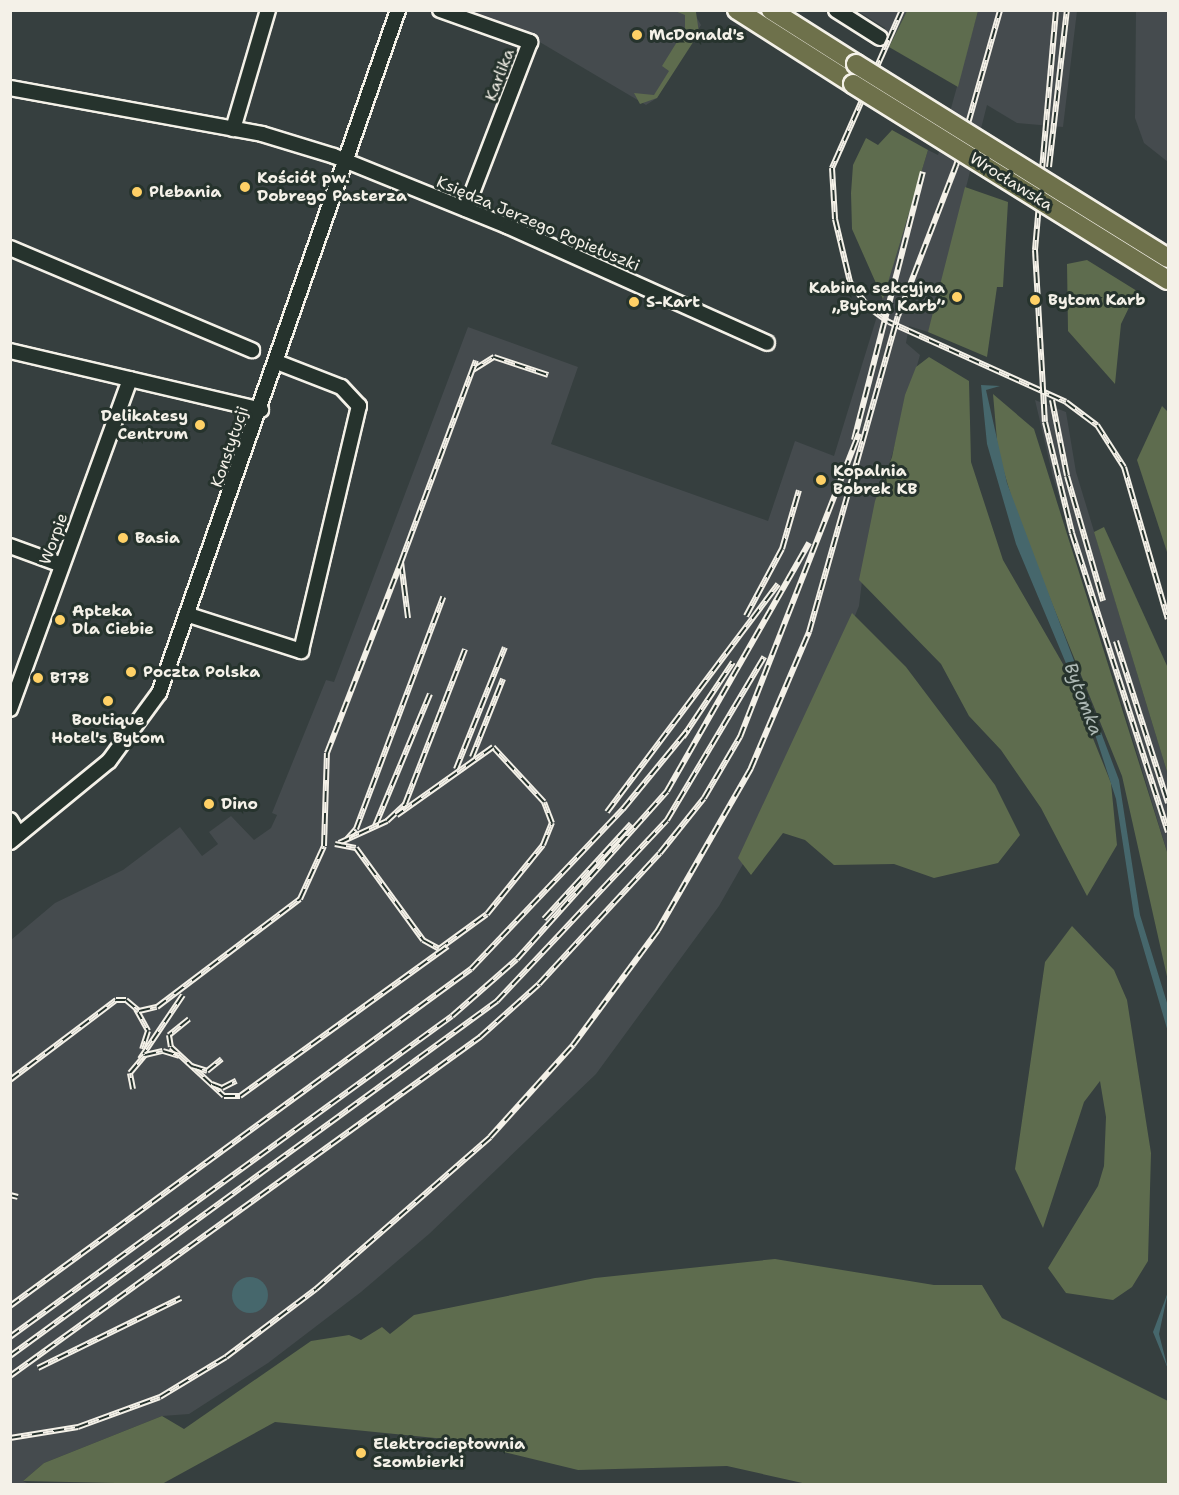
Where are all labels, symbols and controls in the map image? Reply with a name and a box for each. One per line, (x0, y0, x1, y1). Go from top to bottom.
place label: McDonald's (649, 25, 744, 45)
marker: McDonald's (630, 28, 644, 42)
street label: Karlika (481, 46, 519, 104)
street label: Wrocławska (966, 149, 1056, 215)
place label: Kościół pw. Dobrego Pasterza (257, 168, 407, 206)
street label: Księdza Jerzego Popiełuszki (433, 172, 643, 276)
marker: Kościół pw. Dobrego Pasterza (238, 180, 252, 194)
place label: Plebania (149, 182, 221, 202)
marker: Plebania (130, 185, 144, 199)
place label: Kabina sekcyjna „Bytom Karb” (809, 278, 945, 316)
marker: Kabina sekcyjna „Bytom Karb” (950, 290, 964, 304)
place label: Bytom Karb (1048, 290, 1145, 310)
marker: Bytom Karb (1026, 291, 1044, 309)
place label: S-Kart (646, 292, 700, 312)
marker: S-Kart (627, 295, 641, 309)
street label: Konstytucji (207, 404, 253, 490)
place label: Delikatesy Centrum (101, 406, 188, 444)
marker: Delikatesy Centrum (193, 418, 207, 432)
place label: Kopalnia Bobrek KB (833, 461, 917, 499)
marker: Kopalnia Bobrek KB (814, 473, 828, 487)
street label: Worpie (36, 510, 72, 568)
place label: Basia (135, 528, 180, 548)
marker: Basia (116, 531, 130, 545)
place label: Apteka Dla Ciebie (72, 601, 154, 639)
marker: Apteka Dla Ciebie (53, 613, 67, 627)
water label: Bytomka (1059, 659, 1107, 739)
place label: Poczta Polska (143, 662, 260, 682)
marker: Poczta Polska (124, 665, 138, 679)
place label: B178 (50, 668, 89, 688)
marker: B178 (31, 671, 45, 685)
marker: Boutique Hotel's Bytom (101, 694, 115, 708)
place label: Boutique Hotel's Bytom (51, 710, 165, 748)
place label: Dino (221, 794, 258, 814)
marker: Dino (202, 797, 216, 811)
place label: Elektrociepłownia Szombierki (373, 1434, 525, 1472)
marker: Elektrociepłownia Szombierki (354, 1446, 368, 1460)

